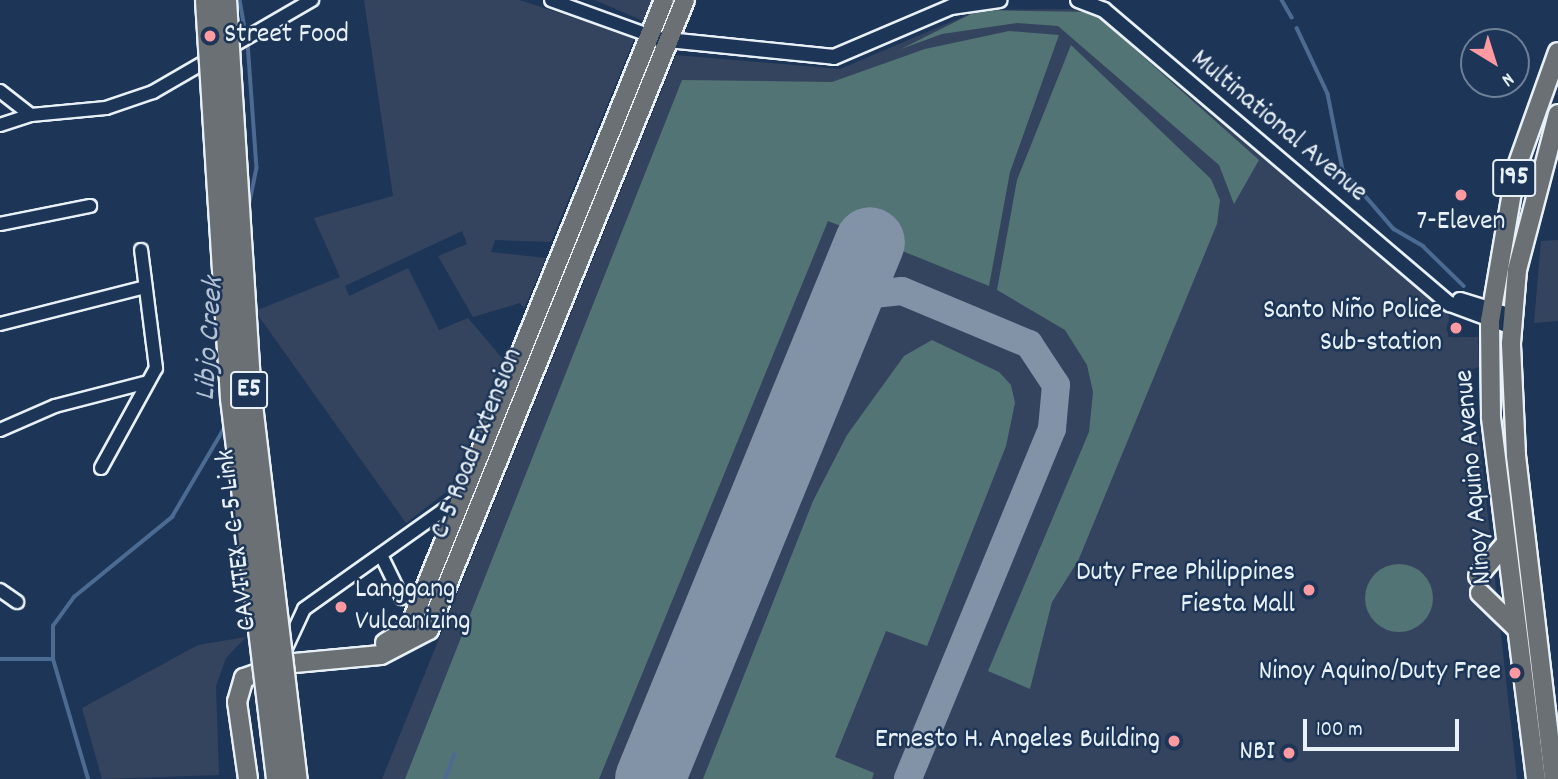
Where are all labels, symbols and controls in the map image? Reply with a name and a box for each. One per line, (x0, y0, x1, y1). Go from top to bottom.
place label: Street Food (224, 19, 349, 53)
marker: Street Food (202, 28, 218, 44)
north arrow (1460, 28, 1530, 98)
street label: Multinational Avenue (1183, 43, 1373, 211)
text: N (1495, 65, 1519, 92)
road number: 195 (1491, 155, 1537, 200)
marker: 7-Eleven (1453, 187, 1469, 203)
place label: 7-Eleven (1417, 206, 1505, 240)
water label: Libjo Creek (190, 276, 234, 402)
place label: Santo Niño Police Sub-station (1263, 295, 1442, 361)
marker: Santo Niño Police Sub-station (1448, 320, 1464, 336)
street label: C-5 Road Extension (424, 344, 532, 544)
road number: E5 (230, 368, 268, 412)
street label: Ninoy Aquino Avenue (1449, 368, 1501, 586)
street label: CAVITEX–C-5 Link (210, 447, 266, 633)
place label: Duty Free Philippines Fiesta Mall (1076, 557, 1295, 623)
place label: Langgang Vulcanizing (355, 574, 471, 640)
marker: Duty Free Philippines Fiesta Mall (1301, 582, 1317, 598)
marker: Langgang Vulcanizing (333, 599, 349, 615)
place label: Ninoy Aquino/Duty Free (1258, 656, 1501, 690)
marker: Ninoy Aquino/Duty Free (1507, 665, 1523, 681)
scale bar (1306, 706, 1462, 750)
text: 100 m (1316, 716, 1363, 746)
place label: Ernesto H. Angeles Building (875, 724, 1160, 758)
marker: Ernesto H. Angeles Building (1166, 733, 1182, 749)
place label: NBI (1239, 736, 1275, 770)
marker: NBI (1281, 745, 1297, 761)

